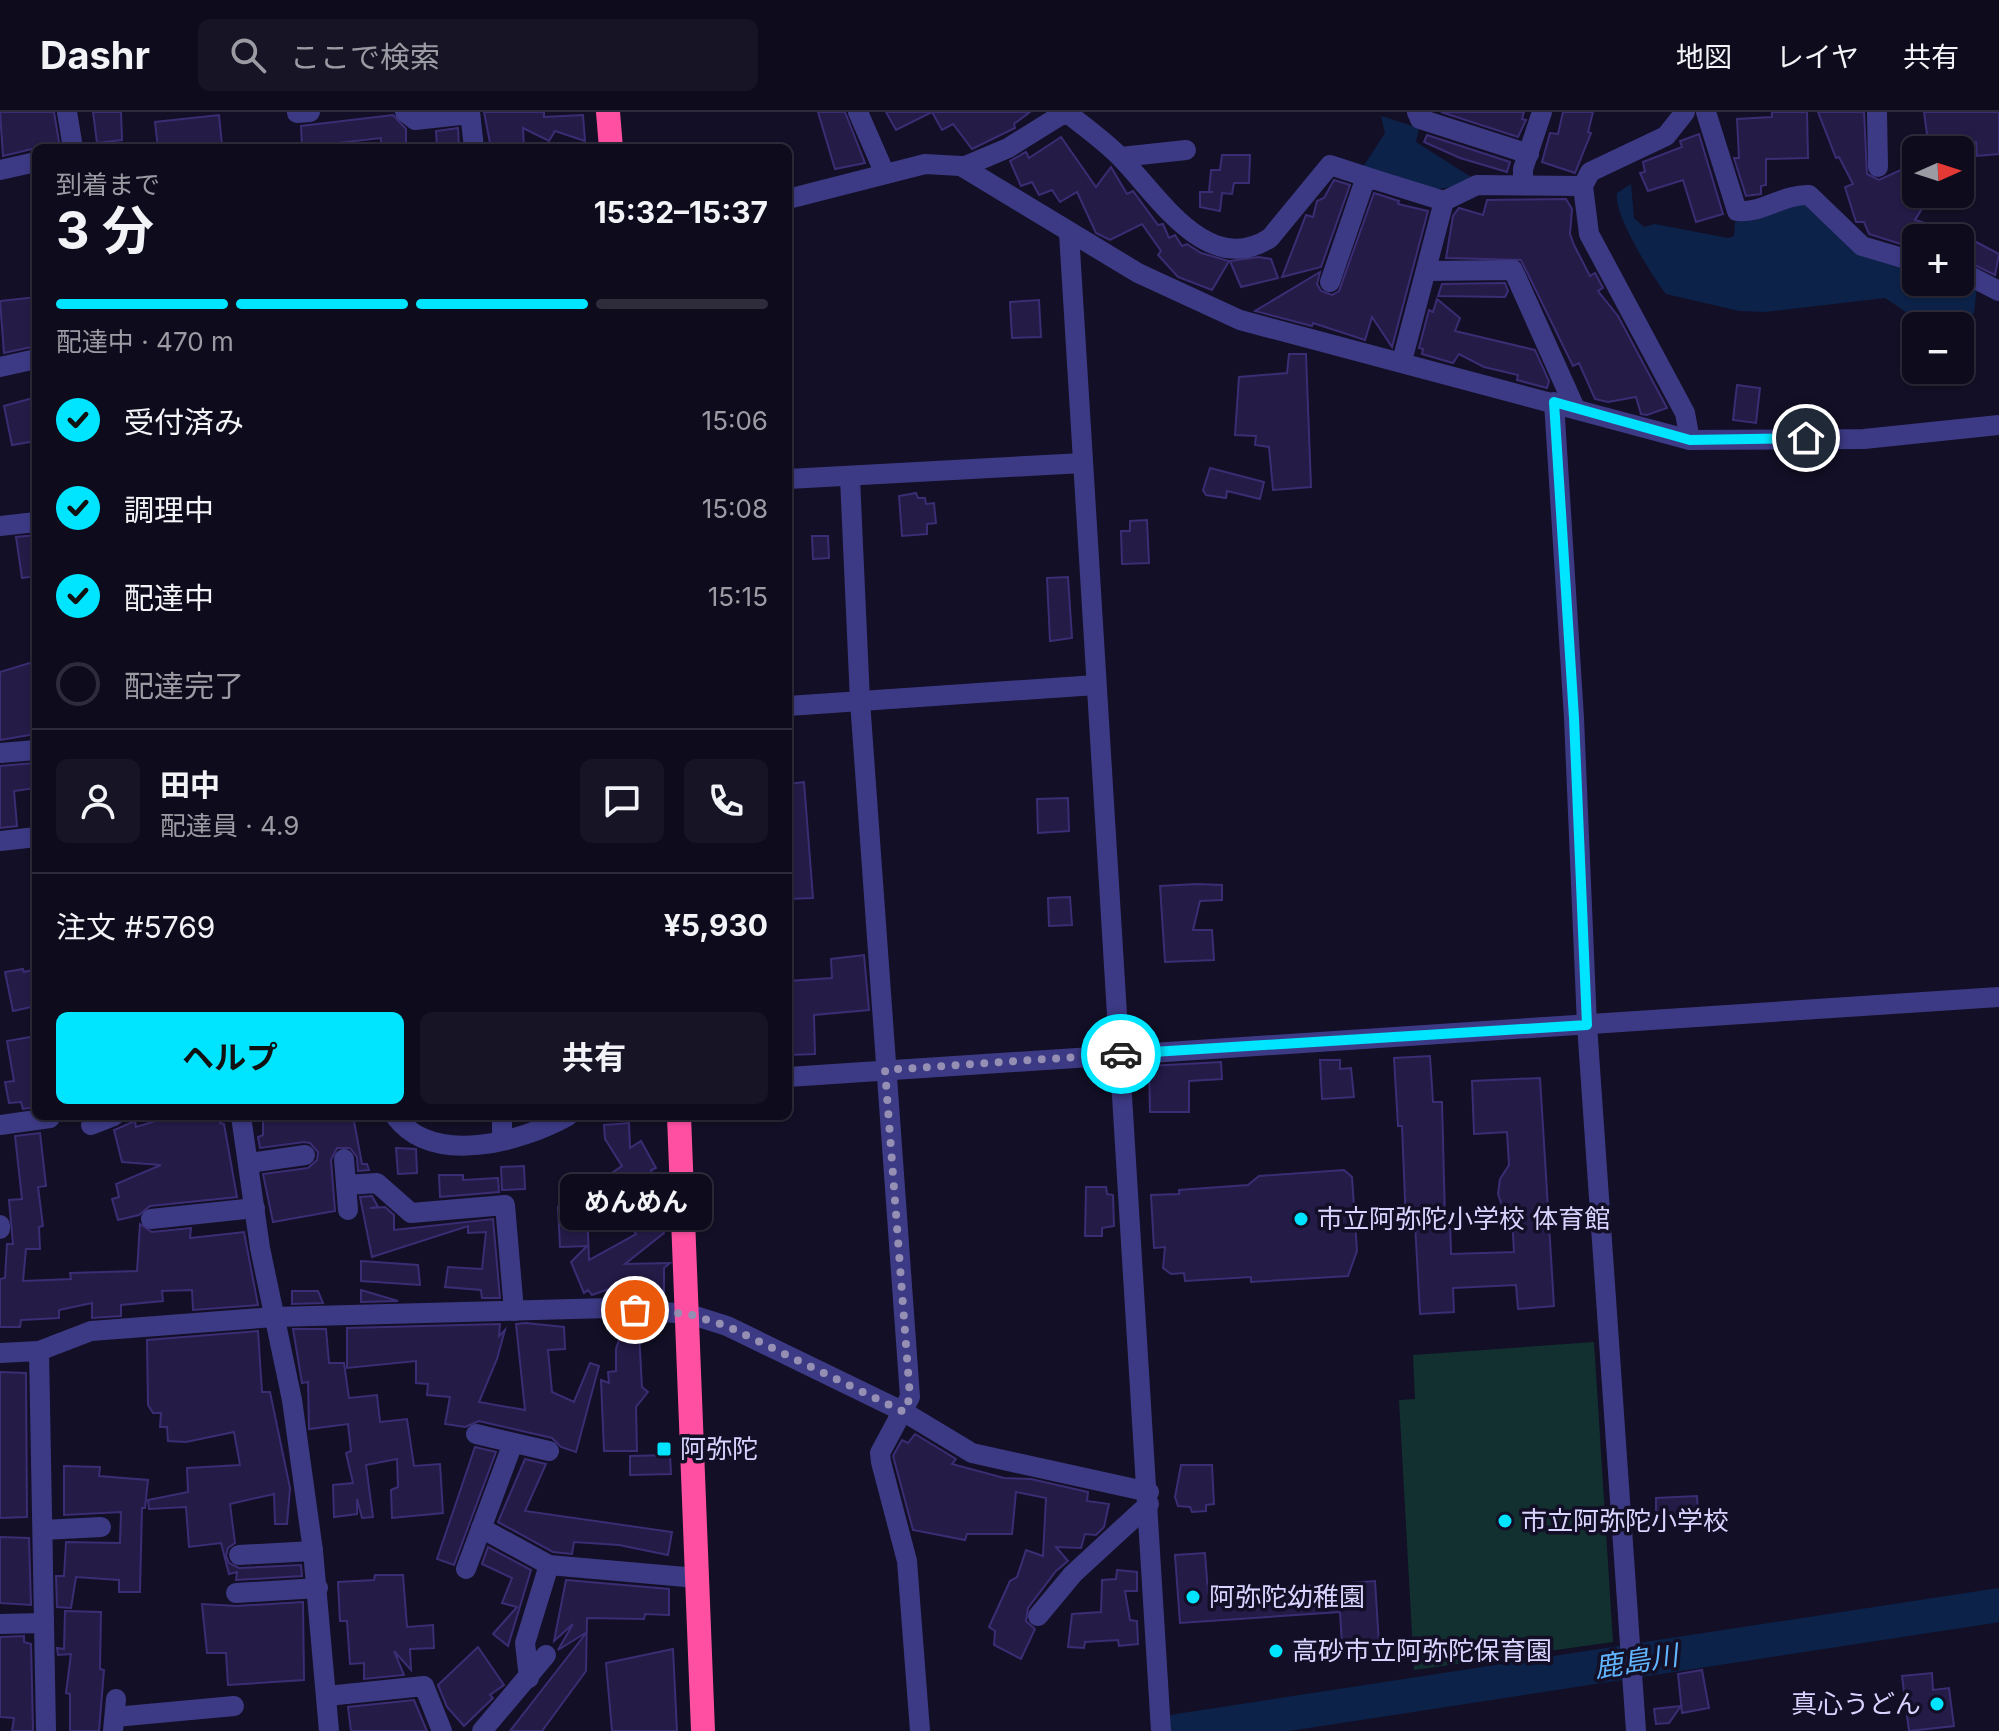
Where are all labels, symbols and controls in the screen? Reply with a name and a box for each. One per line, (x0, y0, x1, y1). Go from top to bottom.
search box (198, 19, 758, 91)
text: Dashr (40, 32, 150, 78)
icon: search (226, 33, 270, 77)
text: ここで検索 (290, 39, 440, 75)
text: 地図 (1676, 40, 1732, 74)
text: レイヤ (1776, 40, 1859, 74)
text: 共有 (1903, 40, 1959, 74)
north arrow (1902, 136, 1974, 208)
map controls (1902, 136, 1974, 384)
text: 到着まで (56, 169, 160, 200)
text: 15:32–15:37 (594, 194, 768, 230)
text: 3 分 (56, 199, 154, 262)
button: + (1902, 224, 1974, 296)
button: − (1902, 312, 1974, 384)
text: 配達中 · 470 m (56, 326, 234, 357)
icon: check (56, 398, 100, 442)
text: 受付済み (124, 404, 244, 440)
pin (1772, 404, 1840, 472)
text: 15:06 (702, 405, 768, 436)
icon: home (1784, 416, 1828, 460)
icon: check (56, 486, 100, 530)
text: 調理中 (124, 492, 214, 528)
text: 15:08 (702, 493, 768, 524)
icon: check (56, 574, 100, 618)
text: 配達中 (124, 580, 214, 616)
text: 15:15 (708, 581, 768, 612)
text: 配達完了 (124, 668, 244, 704)
button: person (56, 759, 140, 843)
button: chat (580, 759, 664, 843)
button: phone (684, 759, 768, 843)
text: 田中 (160, 767, 220, 803)
text: 配達員 · 4.9 (160, 810, 299, 841)
text: ¥5,930 (664, 907, 768, 943)
text: 注文 #5769 (56, 909, 215, 945)
button: ヘルプ (56, 1012, 404, 1104)
button: 共有 (420, 1012, 768, 1104)
courier (1081, 1014, 1161, 1094)
icon: car (1099, 1032, 1143, 1076)
callout: めんめん (559, 1174, 711, 1230)
text: めんめん (584, 1186, 688, 1217)
place label: 市立阿弥陀小学校 体育館 (1317, 1203, 1610, 1234)
marker: 市立阿弥陀小学校 体育館 (1292, 1210, 1310, 1228)
pin (601, 1276, 669, 1344)
icon: bag (613, 1288, 657, 1332)
place label: 阿弥陀 (680, 1433, 758, 1464)
marker: 阿弥陀 (655, 1440, 673, 1458)
place label: 市立阿弥陀小学校 (1521, 1505, 1729, 1536)
marker: 市立阿弥陀小学校 (1496, 1512, 1514, 1530)
place label: 阿弥陀幼稚園 (1209, 1581, 1365, 1612)
marker: 阿弥陀幼稚園 (1184, 1588, 1202, 1606)
place label: 高砂市立阿弥陀保育園 (1292, 1635, 1552, 1666)
water label: 鹿島川 (1592, 1637, 1683, 1684)
marker: 高砂市立阿弥陀保育園 (1267, 1642, 1285, 1660)
place label: 真心うどん (1791, 1688, 1921, 1719)
marker: 真心うどん (1928, 1695, 1946, 1713)

